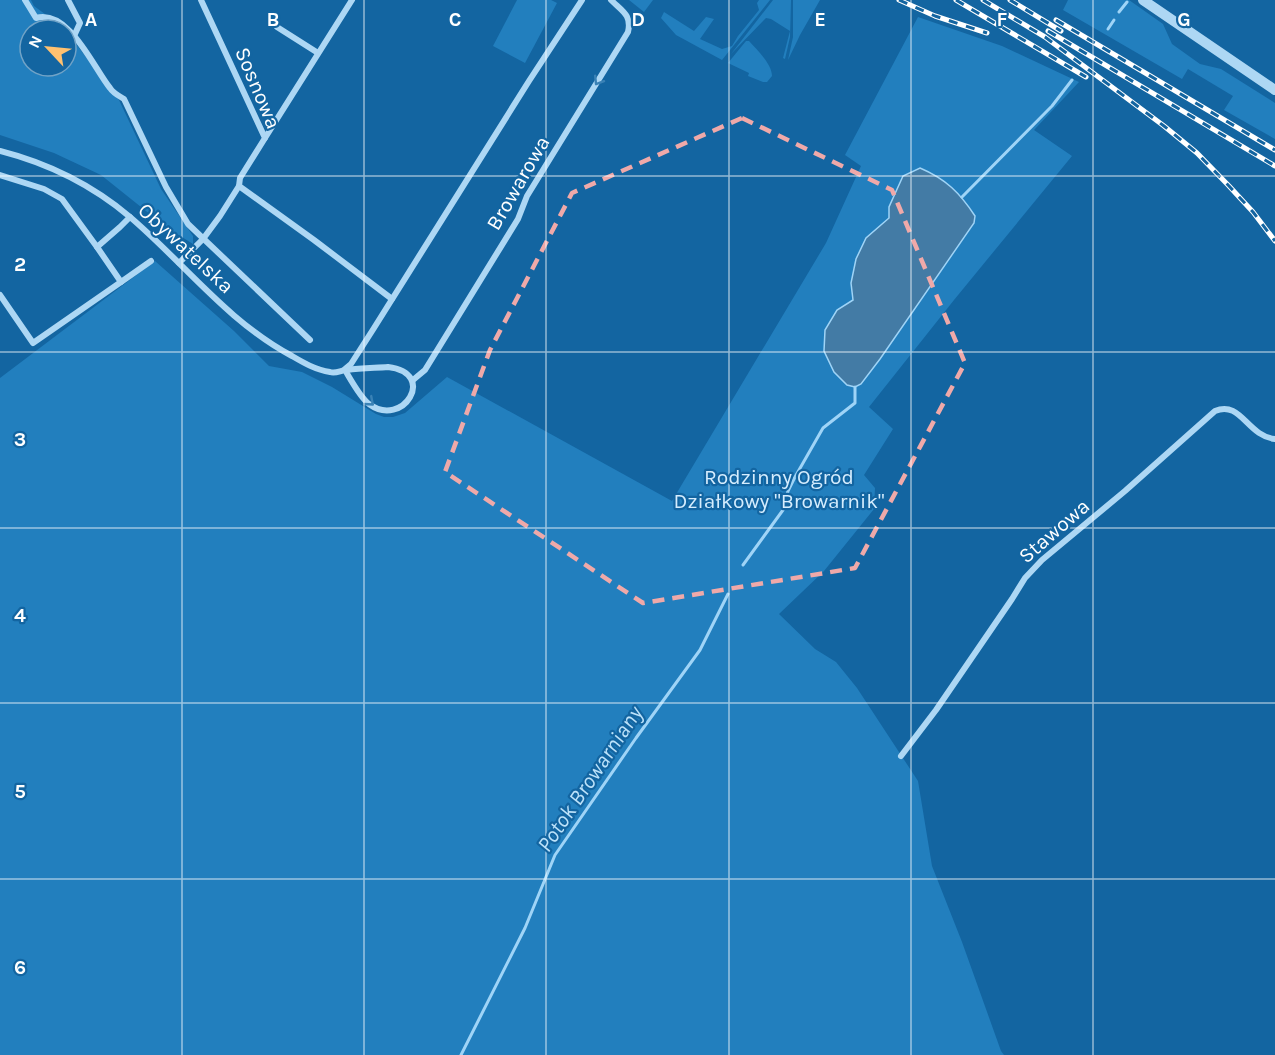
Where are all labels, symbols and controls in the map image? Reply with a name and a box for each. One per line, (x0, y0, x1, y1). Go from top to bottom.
text: A (85, 8, 98, 31)
text: B (267, 8, 279, 31)
text: C (449, 8, 461, 31)
text: D (631, 8, 645, 31)
text: E (814, 8, 826, 31)
text: F (997, 8, 1008, 31)
text: G (1177, 8, 1191, 31)
north arrow (18, 18, 78, 78)
text: N (24, 32, 46, 51)
street label: Sosnowa (230, 44, 286, 132)
one-way arrow (593, 75, 605, 85)
street label: Browarowa (481, 132, 555, 234)
street label: Obywatelska (133, 198, 239, 298)
text: 2 (14, 253, 26, 276)
one-way arrow (363, 395, 373, 406)
text: 3 (14, 428, 26, 451)
park label: Rodzinny Ogród Działkowy "Browarnik" (674, 465, 884, 513)
street label: Stawowa (1014, 494, 1094, 568)
text: 4 (14, 604, 26, 627)
water label: Potok Browarniany (532, 700, 649, 857)
text: 5 (14, 780, 26, 803)
text: 6 (14, 956, 26, 979)

